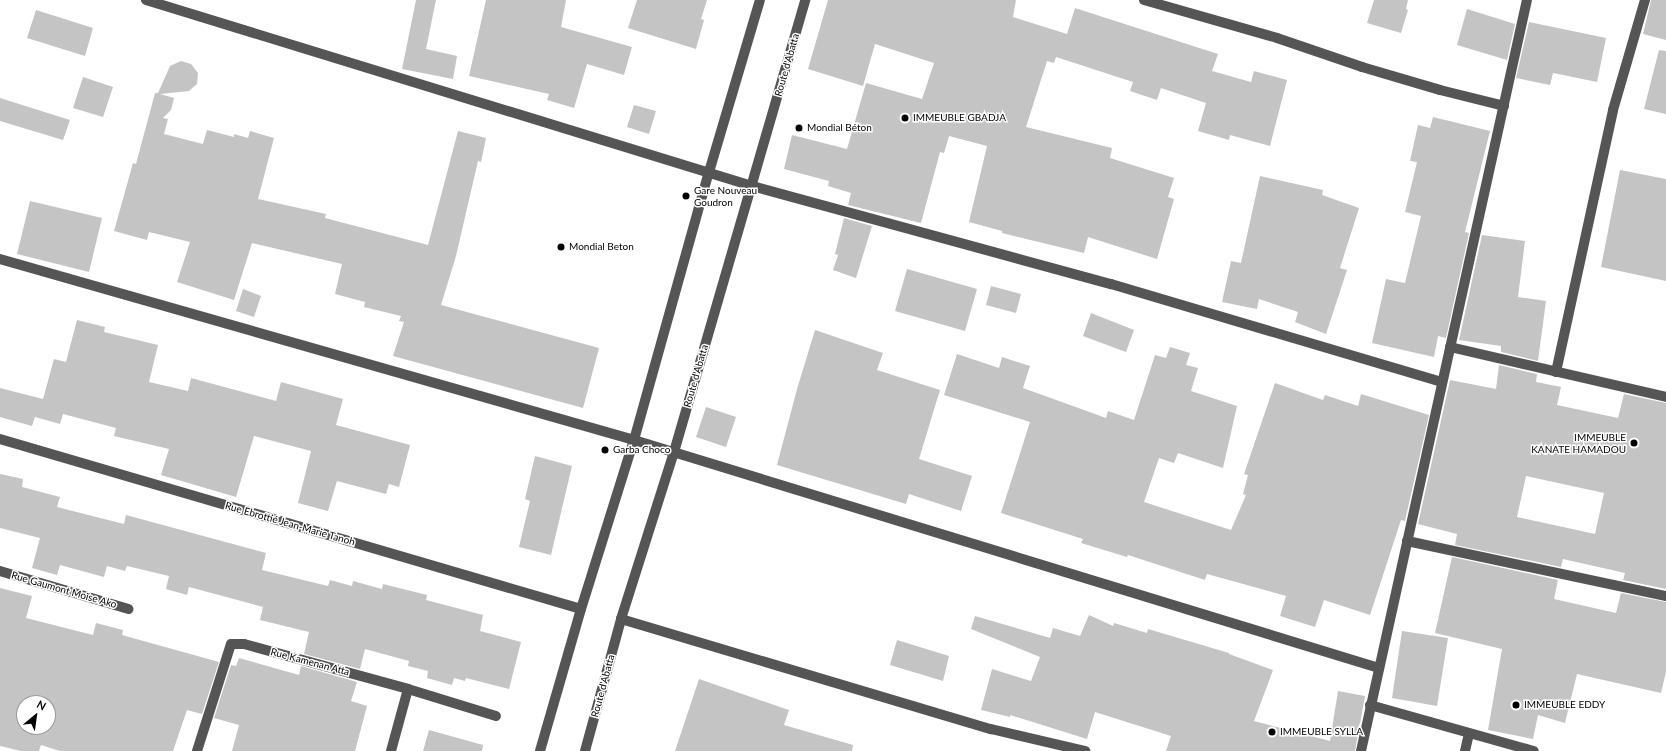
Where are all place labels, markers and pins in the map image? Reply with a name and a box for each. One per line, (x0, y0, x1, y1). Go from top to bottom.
place label: IMMEUBLE GBADJA (913, 112, 1006, 124)
marker: IMMEUBLE GBADJA (900, 113, 910, 123)
place label: Mondial Béton (807, 122, 872, 134)
marker: Mondial Béton (794, 123, 804, 133)
place label: Gare Nouveau Goudron (694, 184, 757, 208)
marker: Gare Nouveau Goudron (681, 191, 691, 201)
place label: Mondial Beton (569, 241, 634, 253)
marker: Mondial Beton (556, 242, 566, 252)
place label: IMMEUBLE KANATE HAMADOU (1531, 431, 1626, 454)
marker: IMMEUBLE KANATE HAMADOU (1629, 438, 1639, 448)
place label: Garba Choco (613, 444, 670, 456)
marker: Garba Choco (600, 445, 610, 455)
place label: IMMEUBLE EDDY (1524, 699, 1605, 711)
marker: IMMEUBLE EDDY (1511, 700, 1521, 710)
place label: IMMEUBLE SYLLA (1280, 726, 1363, 738)
marker: IMMEUBLE SYLLA (1267, 727, 1277, 737)

